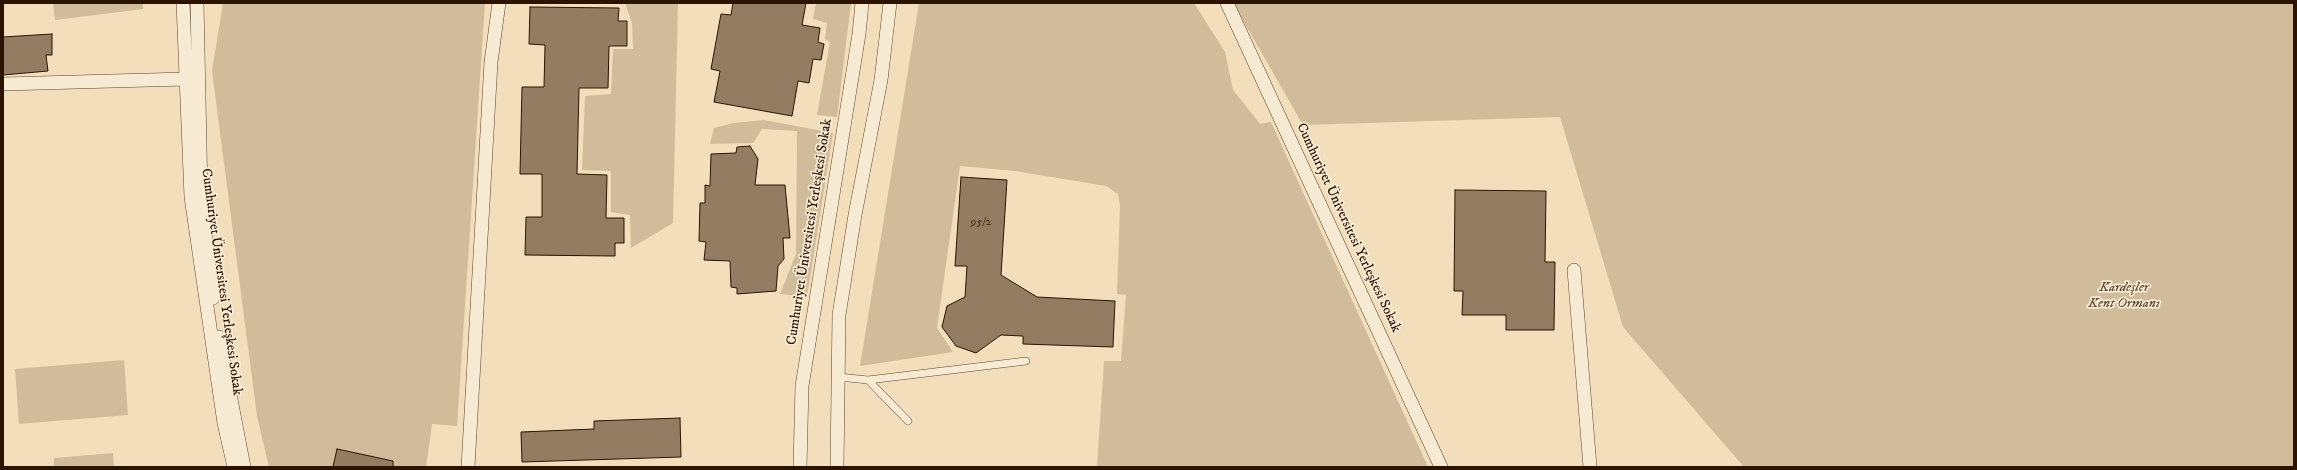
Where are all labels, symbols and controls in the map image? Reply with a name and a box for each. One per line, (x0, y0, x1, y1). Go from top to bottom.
street label: Cumhuriyet Üniversitesi Yerleşkesi Sokak (784, 118, 836, 346)
street label: Cumhuriyet Üniversitesi Yerleşkesi Sokak (1292, 121, 1404, 335)
street label: Cumhuriyet Üniversitesi Yerleşkesi Sokak (197, 167, 245, 397)
house number: 95/2 (971, 216, 991, 230)
park label: Kardeşler Kent Ormanı (2088, 280, 2160, 312)

